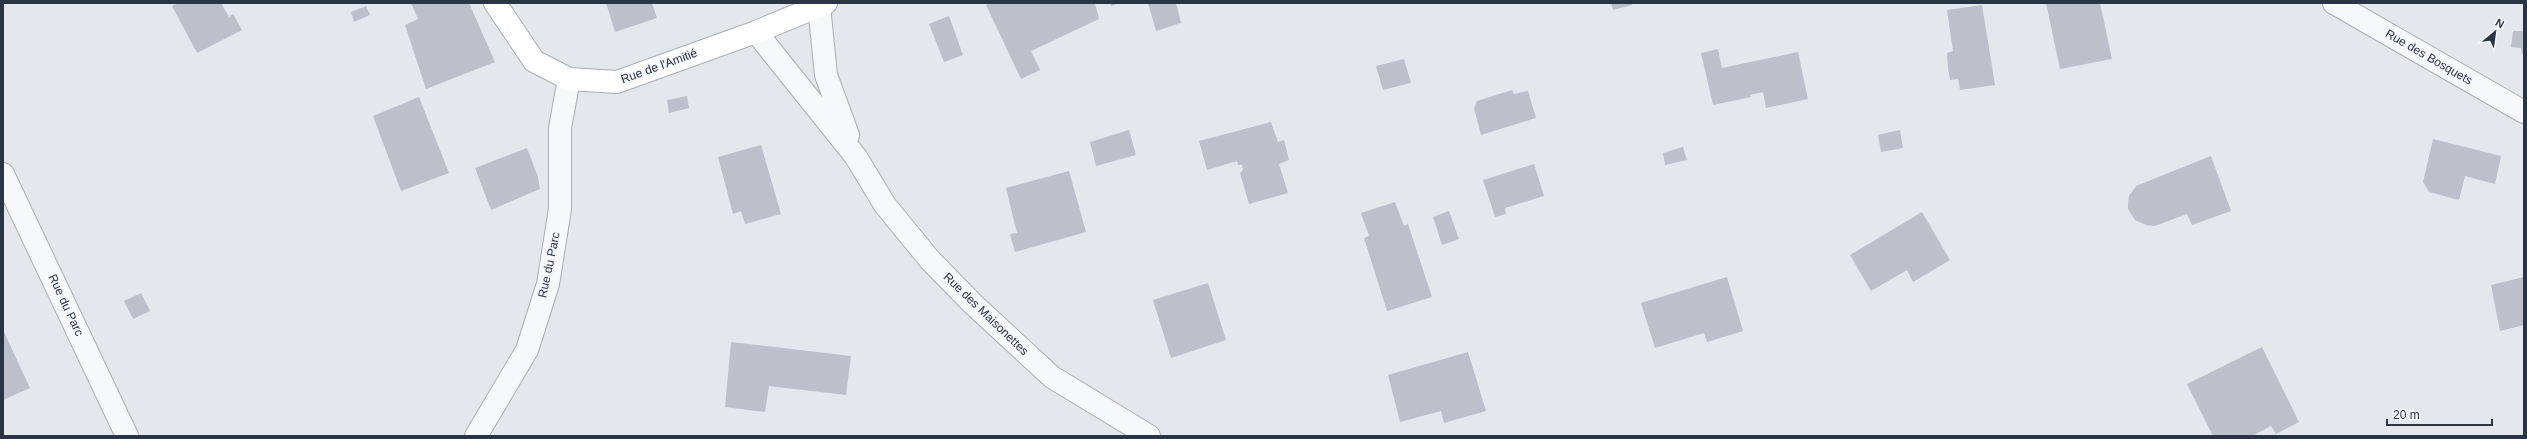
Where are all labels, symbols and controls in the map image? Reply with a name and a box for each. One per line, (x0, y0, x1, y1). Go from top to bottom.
north arrow (2475, 12, 2515, 52)
text: N (2493, 16, 2506, 30)
street label: Rue des Bosquets (2383, 26, 2475, 88)
street label: Rue de l'Amitié (619, 46, 699, 86)
street label: Rue du Parc (535, 231, 563, 299)
street label: Rue des Maisonettes (941, 270, 1031, 358)
street label: Rue du Parc (46, 272, 86, 338)
scale bar (2387, 401, 2492, 427)
text: 20 m (2393, 408, 2420, 422)

